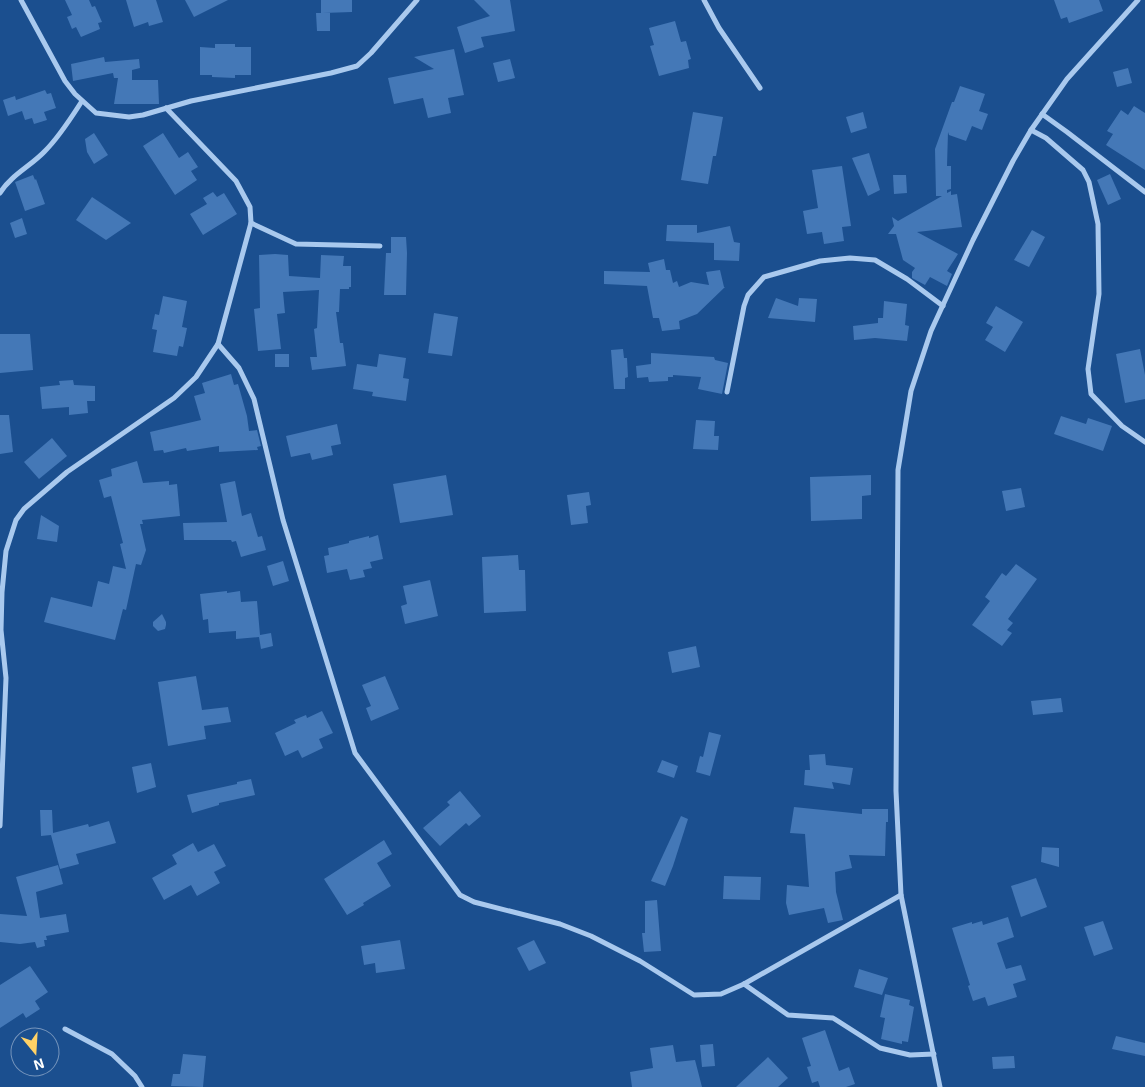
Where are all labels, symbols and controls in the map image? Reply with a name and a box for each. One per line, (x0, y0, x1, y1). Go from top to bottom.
north arrow (10, 1027, 60, 1077)
text: N (32, 1055, 47, 1074)

